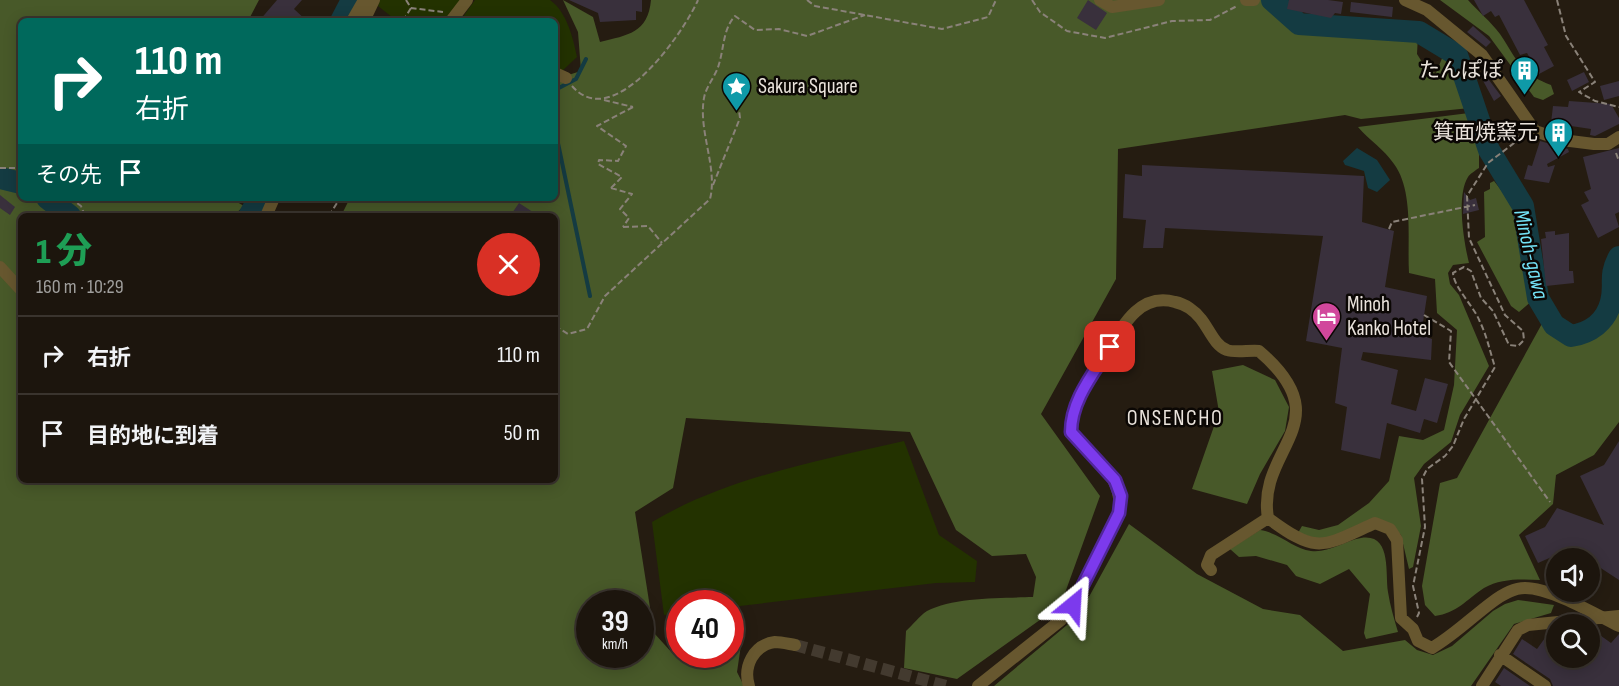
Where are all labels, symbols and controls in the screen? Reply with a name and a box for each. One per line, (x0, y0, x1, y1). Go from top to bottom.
text: 110 m (135, 36, 222, 87)
icon: right (36, 42, 114, 120)
building icon: たんぽぽ (1508, 54, 1540, 96)
place label: たんぽぽ (1419, 58, 1503, 83)
place icon: Sakura Square (721, 70, 753, 112)
place label: Sakura Square (758, 74, 858, 99)
text: 右折 (135, 94, 189, 126)
building icon: 箕面焼窯元 (1543, 116, 1575, 158)
place label: 箕面焼窯元 (1433, 120, 1538, 145)
icon: arrive (114, 156, 147, 189)
text: その先 (36, 162, 102, 189)
water label: Minoh-gawa (1507, 207, 1554, 302)
text: 1 分 (36, 231, 92, 274)
button: close (477, 233, 540, 296)
text: 160 m · 10:29 (36, 275, 124, 299)
place label: Minoh Kanko Hotel (1347, 292, 1431, 341)
hotel icon: Minoh Kanko Hotel (1310, 300, 1342, 342)
pin (1084, 321, 1135, 372)
icon: arrive (1093, 330, 1126, 363)
icon: right (36, 339, 69, 372)
text: 110 m (497, 342, 540, 369)
text: 右折 (87, 345, 131, 372)
district label: ONSENCHO (1127, 405, 1223, 432)
icon: arrive (36, 417, 69, 450)
text: 50 m (504, 420, 540, 447)
text: 目的地に到着 (87, 423, 219, 450)
map controls (1546, 548, 1600, 668)
button: sound (1546, 548, 1600, 602)
position arrow (1041, 573, 1105, 637)
speed limit sign: 40 (666, 590, 744, 668)
text: 39 (601, 604, 629, 640)
button: search (1546, 614, 1600, 668)
text: km/h (602, 635, 628, 654)

